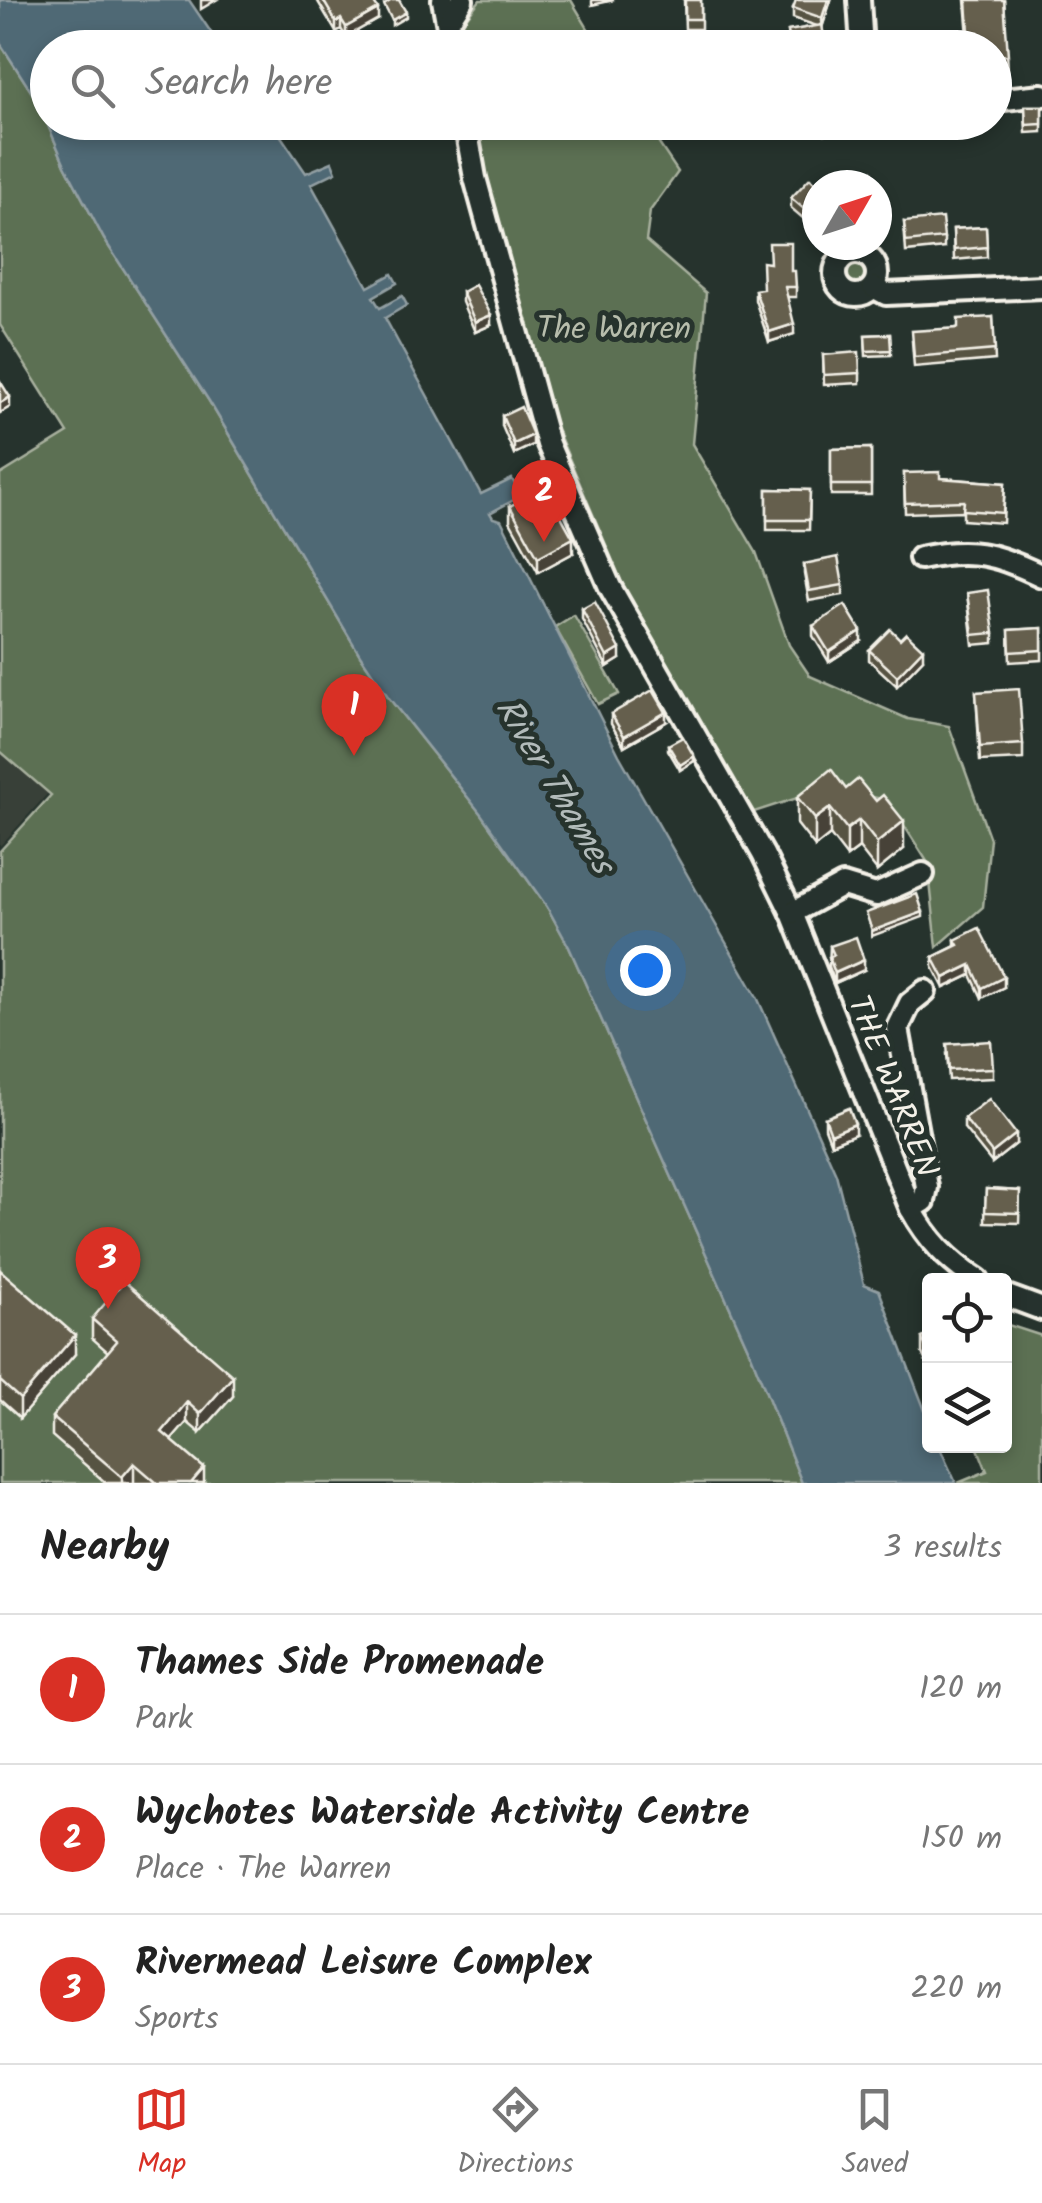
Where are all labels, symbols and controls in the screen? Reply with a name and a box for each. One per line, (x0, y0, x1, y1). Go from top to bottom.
search box (30, 30, 1012, 140)
text: Search here (145, 55, 332, 115)
icon: search (65, 58, 120, 113)
north arrow (802, 170, 892, 260)
park label: The Warren (537, 304, 691, 355)
pin: 2 (512, 460, 576, 542)
pin: 1 (322, 674, 386, 756)
water label: River Thames (479, 688, 630, 889)
your location (620, 945, 671, 996)
street label: THE WARREN (832, 988, 951, 1186)
pin: 3 (76, 1226, 140, 1309)
map controls (922, 1273, 1012, 1453)
button: locate (922, 1273, 1012, 1363)
button: layers (922, 1363, 1012, 1453)
text: Nearby (40, 1515, 169, 1582)
text: 3 results (883, 1523, 1002, 1574)
text: Thames Side Promenade (135, 1634, 544, 1694)
text: 1 (68, 1664, 77, 1715)
text: 120 m (919, 1664, 1002, 1715)
text: Park (135, 1694, 193, 1745)
text: Wychotes Waterside Activity Centre (135, 1784, 749, 1844)
text: 2 (63, 1814, 82, 1865)
text: 150 m (920, 1814, 1002, 1865)
text: Place · The Warren (135, 1844, 391, 1895)
text: Rivermead Leisure Complex (135, 1934, 592, 1994)
text: 3 (64, 1964, 81, 2015)
text: 220 m (911, 1964, 1002, 2015)
text: Sports (135, 1994, 218, 2045)
tab: Map (134, 2082, 189, 2187)
tab: Directions (457, 2082, 573, 2187)
tab: Saved (842, 2082, 908, 2187)

